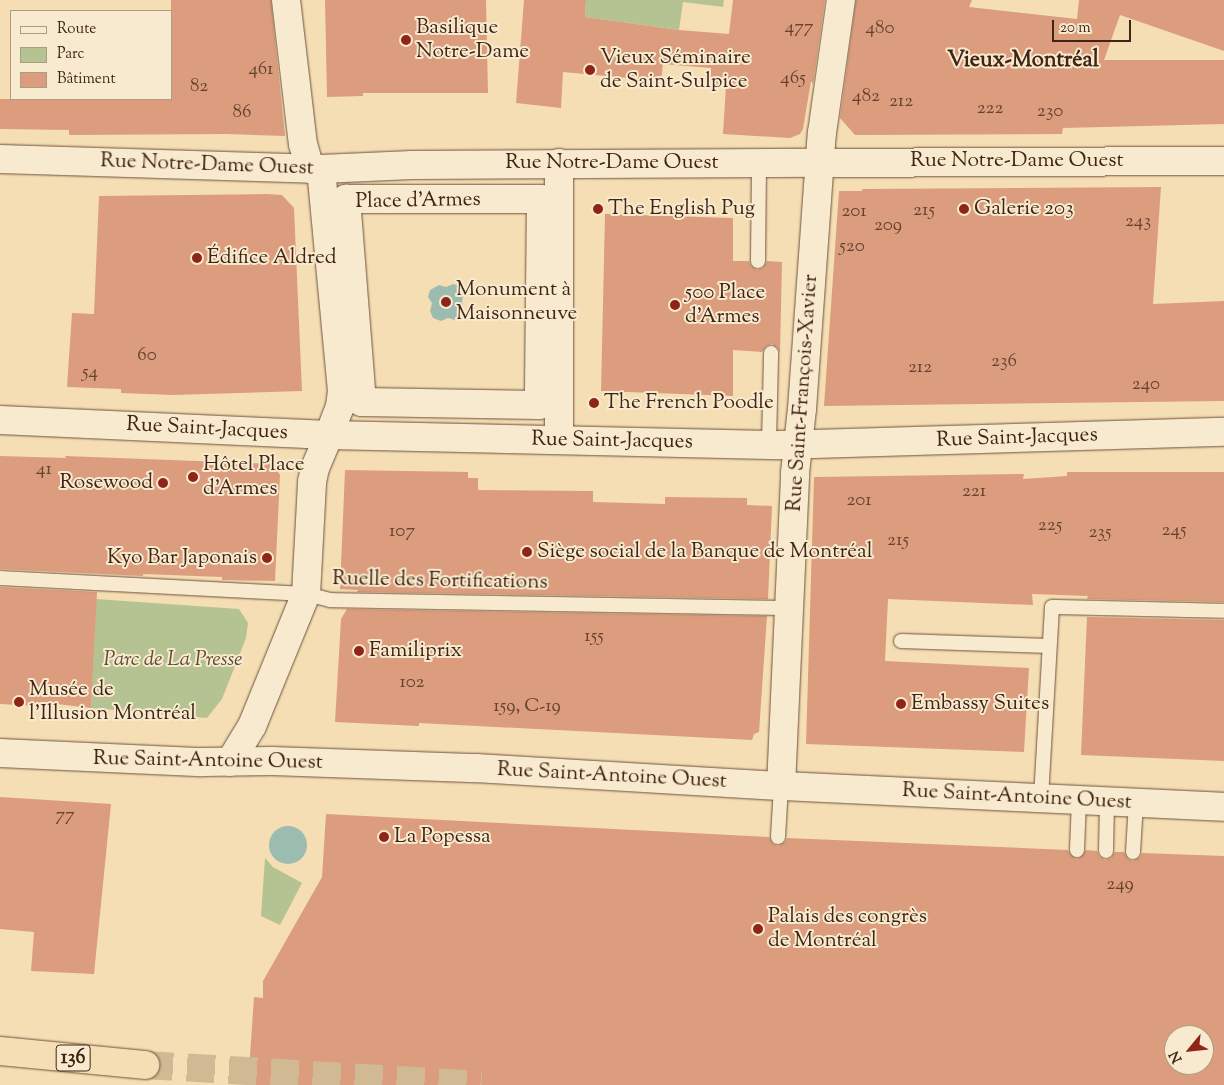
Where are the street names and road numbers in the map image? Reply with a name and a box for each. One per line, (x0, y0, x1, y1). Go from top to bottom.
street label: Rue Notre-Dame Ouest (910, 148, 1124, 174)
street label: Rue Notre-Dame Ouest (100, 149, 314, 181)
street label: Rue Notre-Dame Ouest (505, 150, 719, 176)
street label: Place d'Armes (355, 187, 481, 215)
street label: Rue Saint-François-Xavier (782, 273, 824, 513)
street label: Rue Saint-Jacques (126, 412, 288, 446)
street label: Rue Saint-Jacques (936, 423, 1098, 453)
street label: Rue Saint-Jacques (531, 427, 693, 455)
street label: Ruelle des Fortifications (332, 567, 548, 595)
street label: Rue Saint-Antoine Ouest (93, 746, 323, 776)
street label: Rue Saint-Antoine Ouest (496, 757, 728, 795)
street label: Rue Saint-Antoine Ouest (901, 778, 1133, 816)
road number: 136 (56, 1040, 90, 1076)

